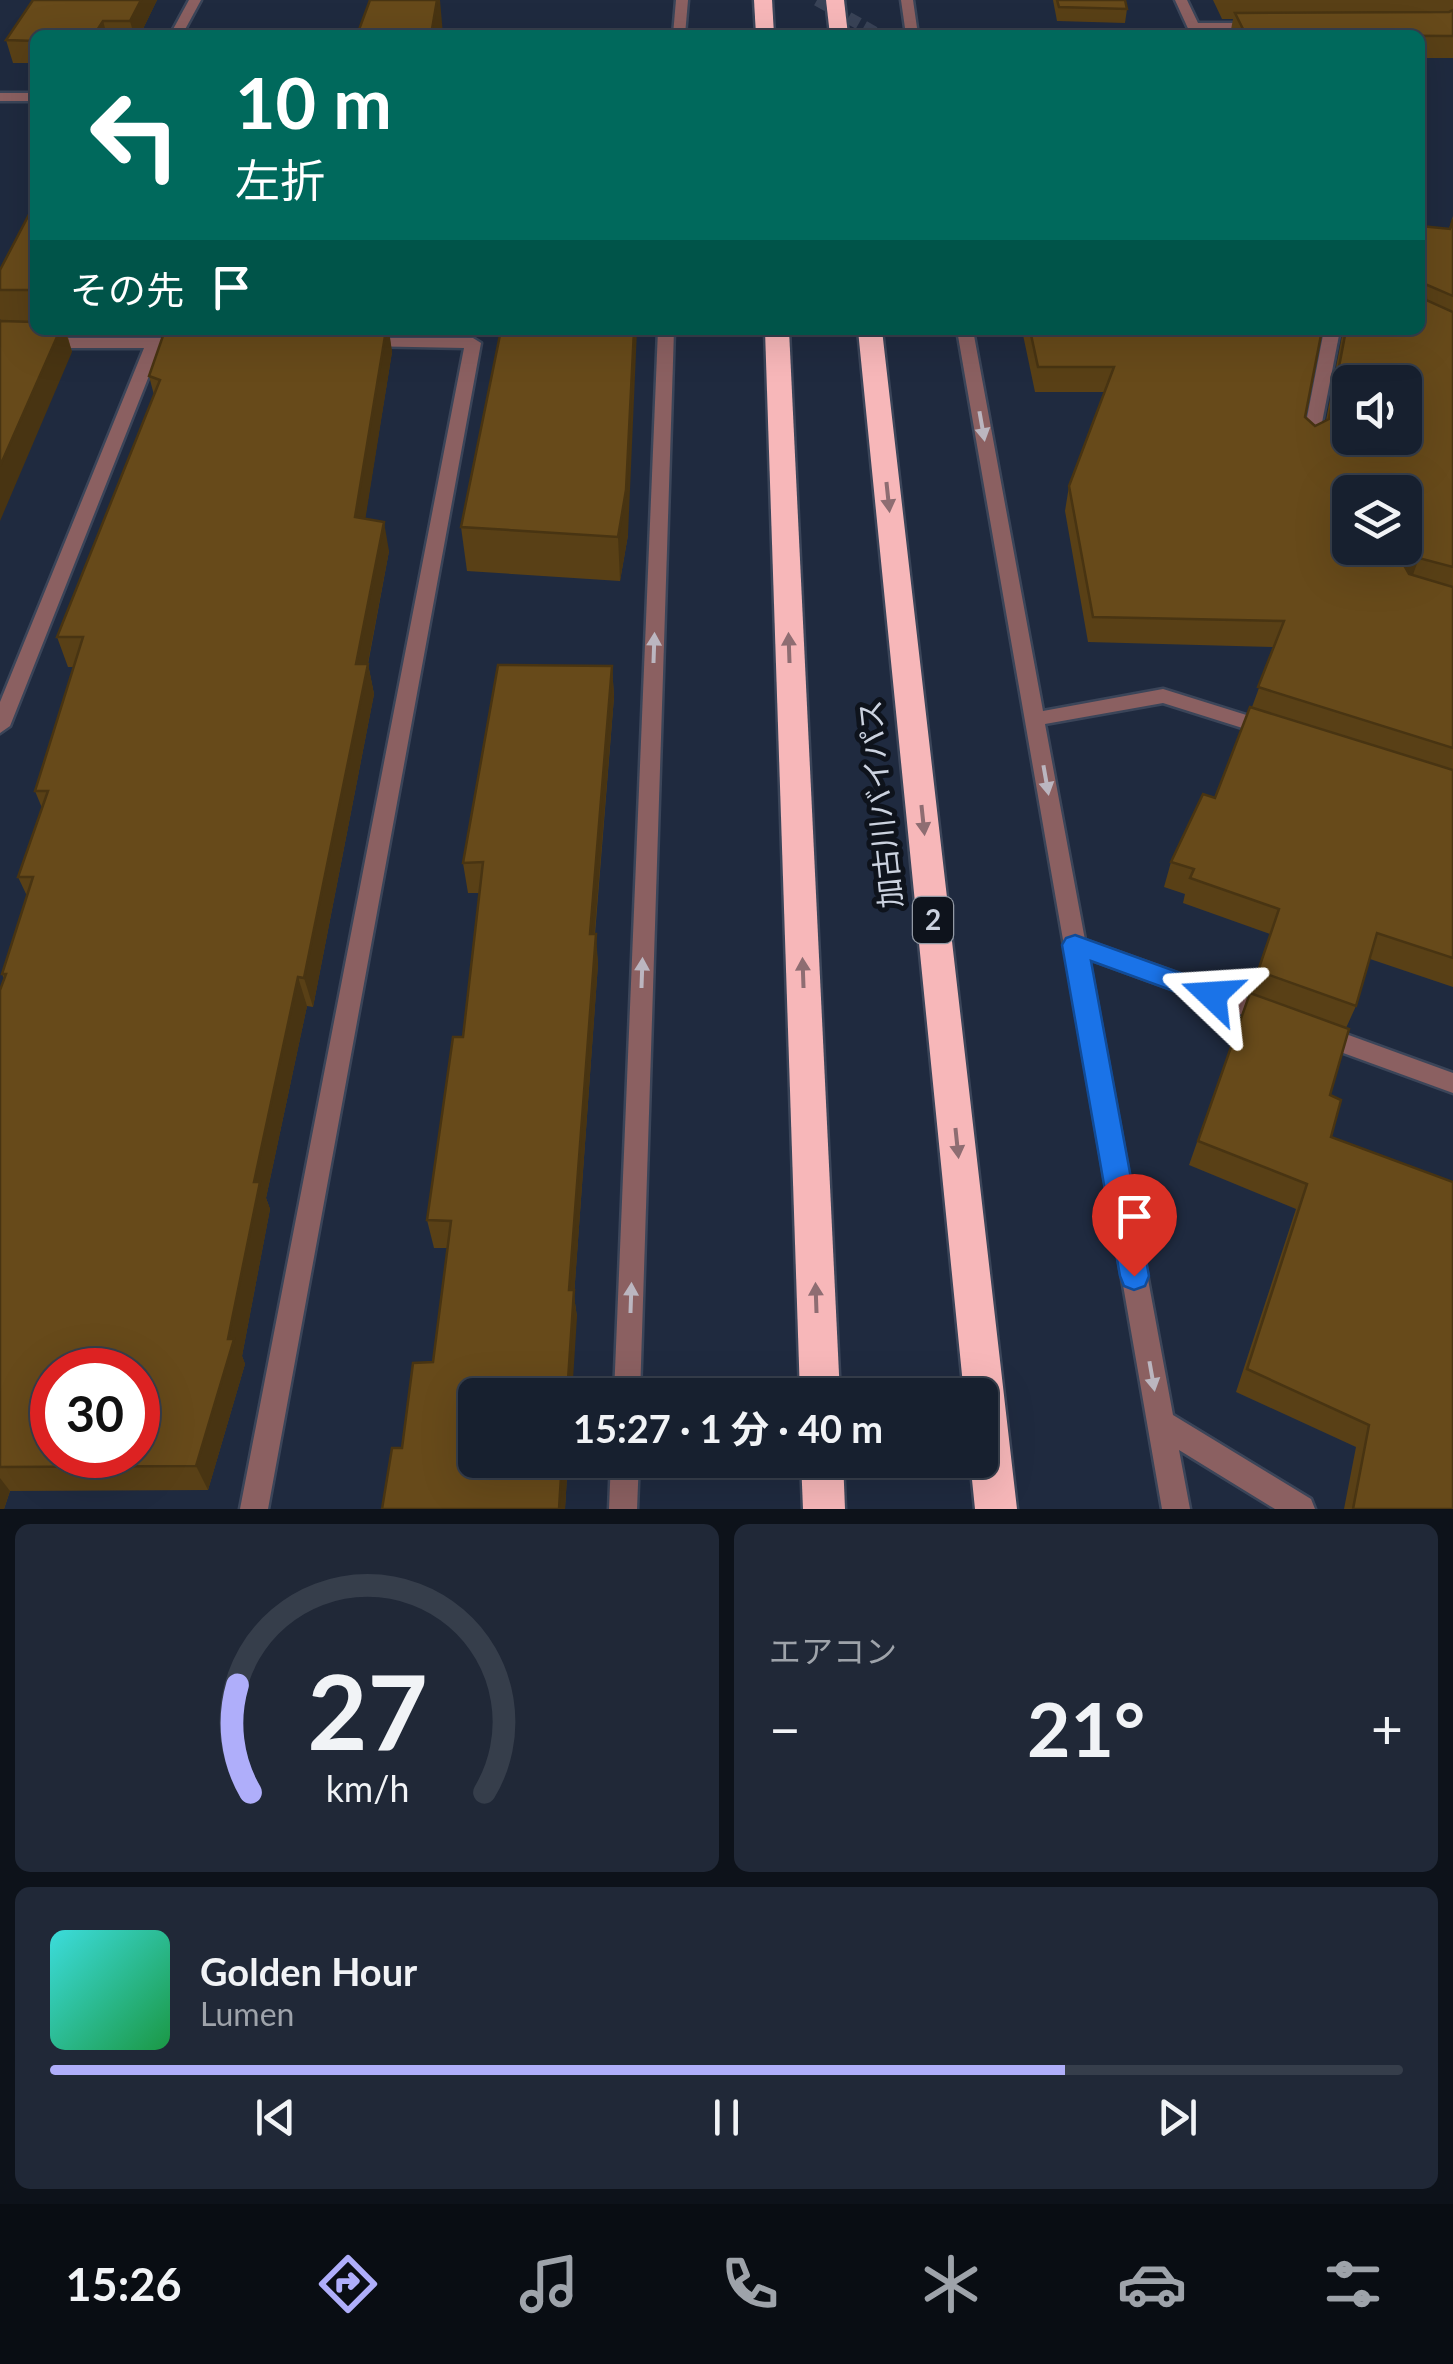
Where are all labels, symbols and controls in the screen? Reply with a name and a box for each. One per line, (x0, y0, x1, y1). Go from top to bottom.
text: 10 m (235, 60, 392, 144)
icon: left (70, 70, 200, 200)
text: 左折 (235, 153, 325, 207)
icon: arrive (204, 260, 259, 315)
text: その先 (70, 266, 184, 312)
map controls (1332, 365, 1422, 565)
button: sound (1332, 365, 1422, 455)
one-way arrow (975, 411, 990, 442)
button: layers (1332, 475, 1422, 565)
one-way arrow (880, 481, 896, 513)
one-way arrow (646, 631, 662, 663)
one-way arrow (781, 632, 797, 664)
street label: 加古川バイパス (850, 698, 908, 910)
one-way arrow (1039, 765, 1054, 797)
one-way arrow (915, 804, 931, 836)
road number: 2 (913, 897, 953, 943)
position arrow (1160, 943, 1264, 1047)
one-way arrow (635, 956, 651, 988)
one-way arrow (794, 956, 810, 988)
one-way arrow (949, 1128, 965, 1159)
pin (1092, 1174, 1177, 1277)
icon: arrive (1107, 1189, 1162, 1244)
one-way arrow (623, 1281, 639, 1313)
one-way arrow (807, 1281, 823, 1313)
speed limit sign: 30 (30, 1348, 160, 1478)
one-way arrow (1145, 1361, 1161, 1392)
text: 15:27 · 1 分 · 40 m (573, 1405, 883, 1451)
text: エアコン (769, 1631, 897, 1670)
text: 27 (307, 1647, 427, 1772)
text: 21° (1027, 1683, 1145, 1773)
text: − (769, 1695, 801, 1761)
text: + (1371, 1695, 1403, 1761)
text: km/h (325, 1767, 409, 1810)
text: Golden Hour (200, 1948, 417, 1994)
text: Lumen (200, 1994, 294, 2033)
icon: previous (248, 2090, 303, 2145)
icon: pause (699, 2090, 754, 2145)
icon: next (1150, 2090, 1205, 2145)
icon: directions (313, 2249, 383, 2319)
icon: music (514, 2249, 584, 2319)
icon: phone (715, 2249, 785, 2319)
icon: climate (916, 2249, 986, 2319)
icon: car (1117, 2249, 1187, 2319)
icon: filters (1318, 2249, 1388, 2319)
text: 15:26 (66, 2257, 182, 2311)

